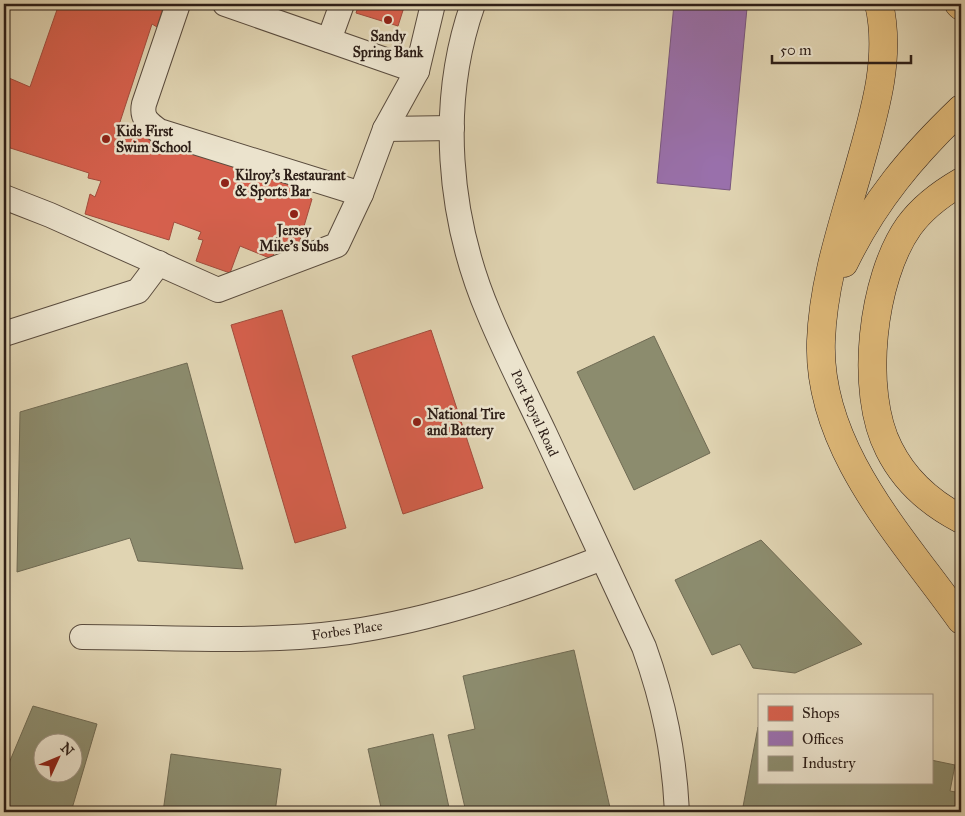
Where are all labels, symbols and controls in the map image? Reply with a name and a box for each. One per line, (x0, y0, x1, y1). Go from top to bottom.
marker: Sandy Spring Bank (382, 14, 394, 26)
place label: Sandy Spring Bank (353, 28, 424, 62)
scale bar (772, 32, 911, 64)
text: 50 m (780, 41, 812, 59)
place label: Kids First Swim School (116, 123, 193, 156)
marker: Kids First Swim School (100, 133, 112, 145)
place label: Kilroy's Restaurant & Sports Bar (235, 167, 346, 201)
marker: Kilroy's Restaurant & Sports Bar (219, 177, 231, 189)
marker: Jersey Mike's Subs (288, 208, 300, 220)
place label: Jersey Mike's Subs (259, 222, 329, 255)
street label: Port Royal Road (507, 367, 562, 459)
place label: National Tire and Battery (427, 406, 505, 440)
marker: National Tire and Battery (411, 416, 423, 428)
street label: Forbes Place (311, 617, 384, 644)
legend (758, 694, 932, 784)
text: Shops (802, 704, 840, 722)
text: Offices (802, 730, 843, 748)
north arrow (32, 734, 82, 784)
text: N (57, 739, 77, 760)
text: Industry (802, 754, 856, 772)

